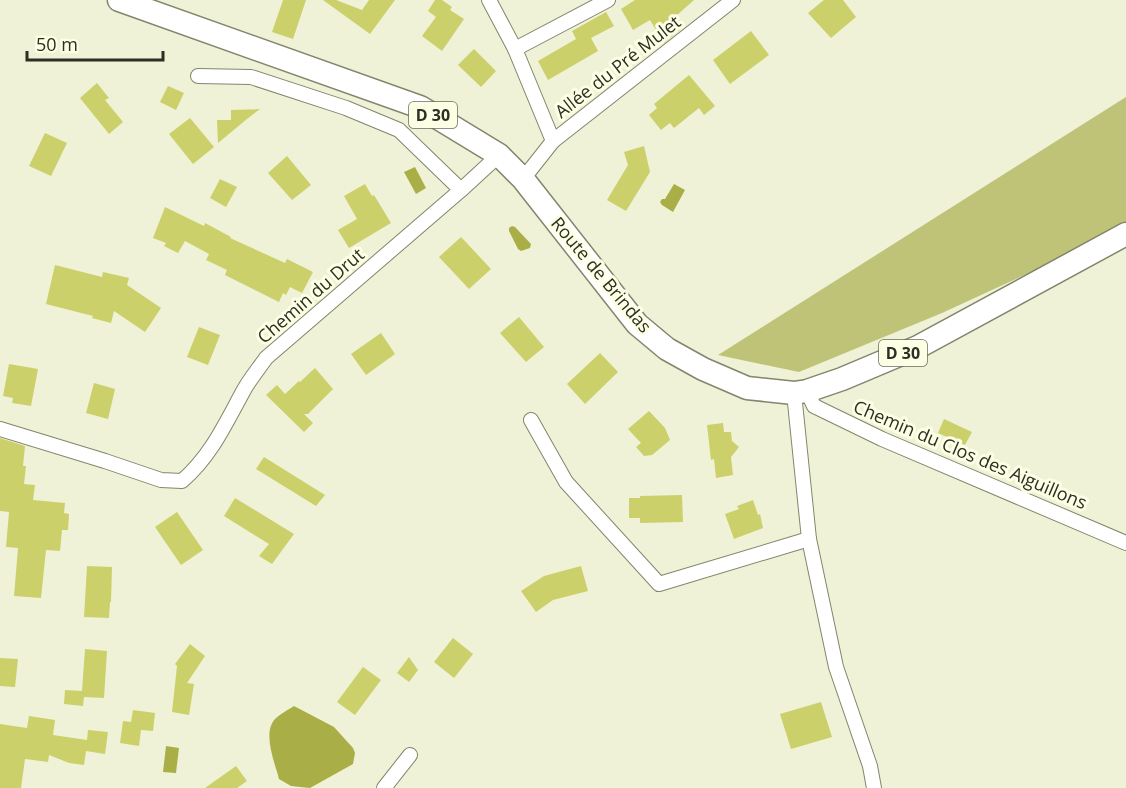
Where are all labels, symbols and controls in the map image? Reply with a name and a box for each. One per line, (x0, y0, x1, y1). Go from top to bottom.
street label: Allée du Pré Mulet (550, 10, 685, 123)
scale bar (27, 24, 164, 62)
text: 50 m (36, 32, 78, 56)
road number: D 30 (409, 102, 457, 128)
street label: Route de Brindas (546, 211, 657, 337)
street label: Chemin du Drut (252, 242, 369, 348)
road number: D 30 (879, 340, 927, 366)
street label: Chemin du Clos des Aiguillons (850, 394, 1091, 514)

